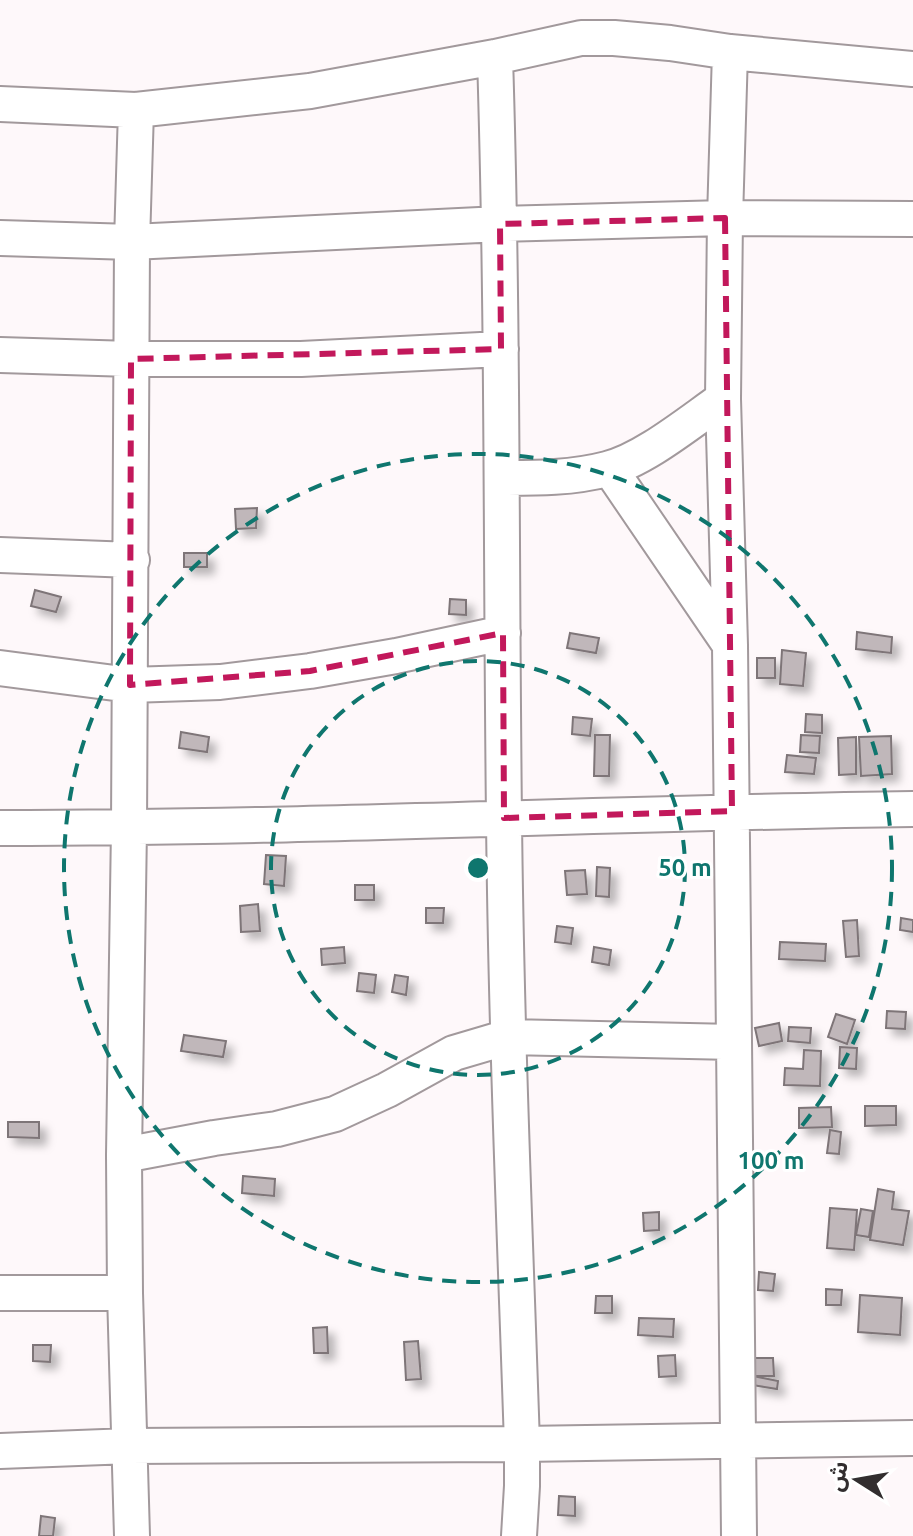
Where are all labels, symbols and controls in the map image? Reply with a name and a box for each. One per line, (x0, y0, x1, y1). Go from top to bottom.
centre of rings (464, 854, 492, 882)
text: 50 m (658, 854, 712, 881)
text: 100 m (738, 1147, 804, 1174)
north arrow (817, 1440, 897, 1520)
text: ش (822, 1459, 853, 1493)

